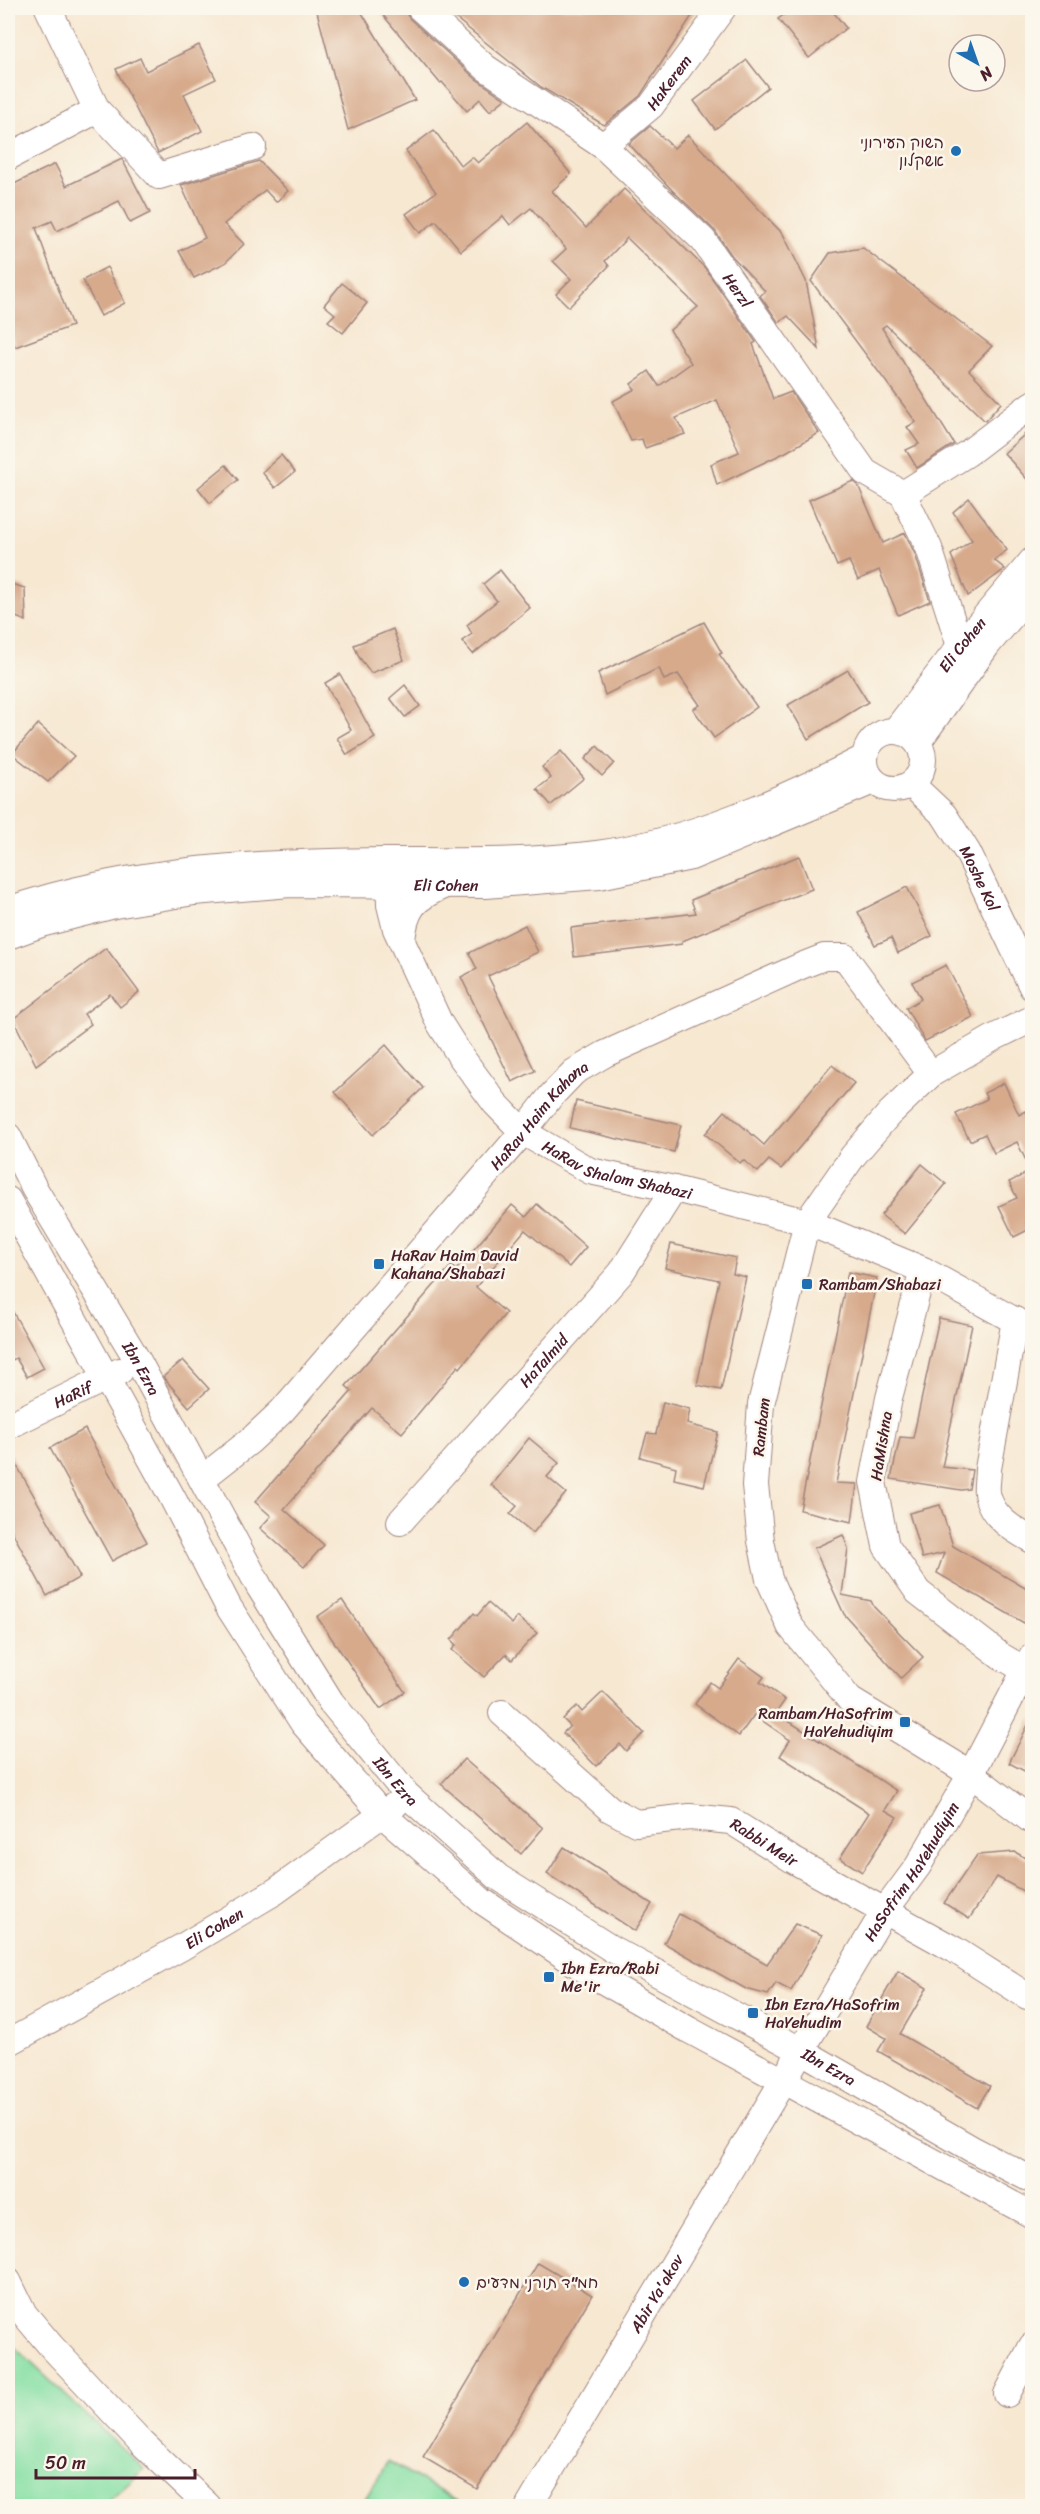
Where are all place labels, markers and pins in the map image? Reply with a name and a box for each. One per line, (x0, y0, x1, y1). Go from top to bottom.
place label: השוק העירוני אשקלון (860, 128, 944, 175)
marker: השוק העירוני אשקלון (949, 144, 963, 158)
place label: HaRav Haim David Kahana/Shabazi (391, 1241, 519, 1288)
marker: HaRav Haim David Kahana/Shabazi (372, 1257, 386, 1271)
place label: Rambam/Shabazi (819, 1270, 941, 1299)
marker: Rambam/Shabazi (800, 1277, 814, 1291)
place label: Rambam/HaSofrim HaYehudiyim (758, 1699, 893, 1746)
marker: Rambam/HaSofrim HaYehudiyim (898, 1715, 912, 1729)
place label: Ibn Ezra/Rabi Me'ir (560, 1954, 659, 2001)
marker: Ibn Ezra/Rabi Me'ir (542, 1970, 556, 1984)
place label: Ibn Ezra/HaSofrim HaYehudim (764, 1990, 900, 2037)
marker: Ibn Ezra/HaSofrim HaYehudim (746, 2006, 760, 2020)
place label: חמ"ד תורני מדעים (476, 2268, 598, 2297)
marker: חמ"ד תורני מדעים (457, 2275, 471, 2289)

